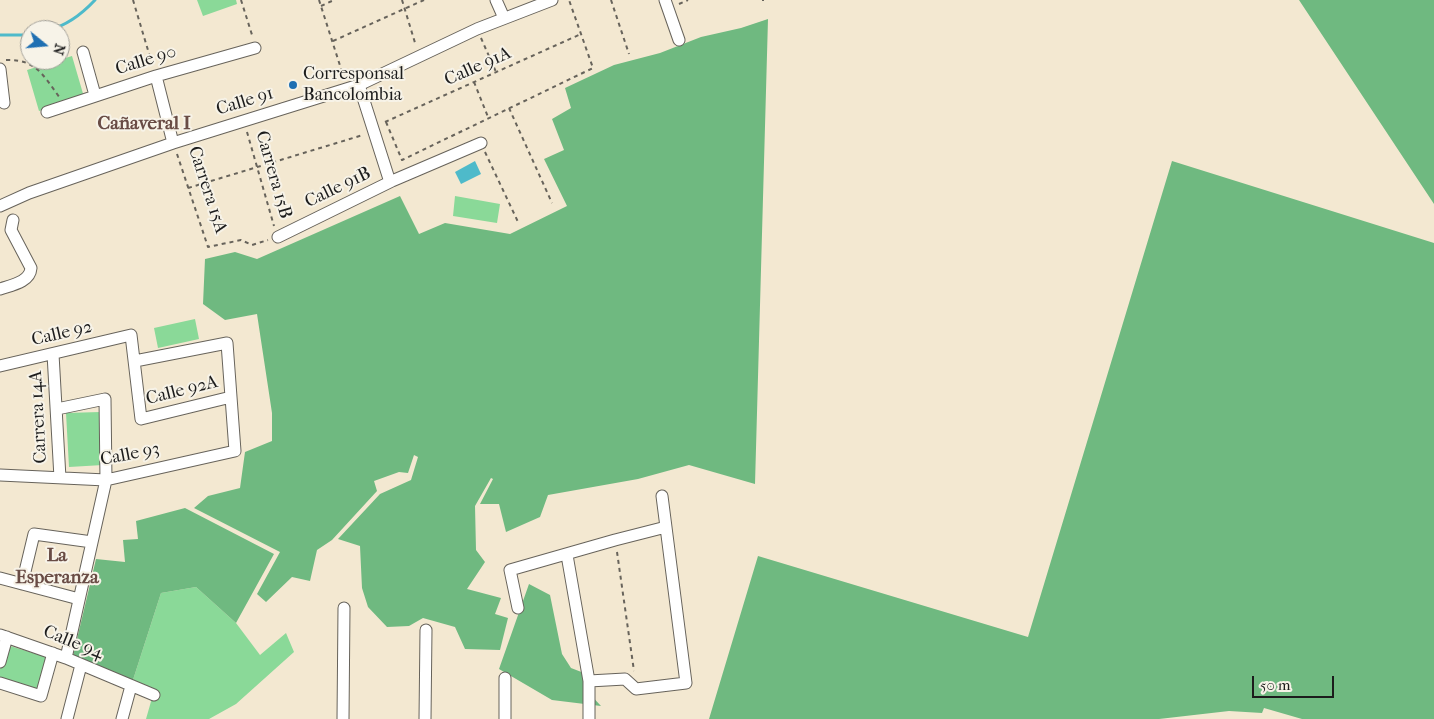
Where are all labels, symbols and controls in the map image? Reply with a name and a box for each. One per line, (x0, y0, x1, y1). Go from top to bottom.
north arrow (20, 20, 70, 70)
text: N (49, 42, 69, 57)
street label: Calle 90 (113, 42, 179, 80)
street label: Calle 91A (441, 43, 515, 91)
place label: Corresponsal Bancolombia (303, 64, 404, 106)
marker: Corresponsal Bancolombia (287, 79, 299, 91)
street label: Calle 91 (214, 83, 276, 121)
district label: Cañaveral I (97, 113, 191, 135)
street label: Carrera 15B (250, 129, 296, 221)
street label: Carrera 15A (183, 144, 231, 236)
street label: Calle 91B (302, 163, 374, 213)
street label: Calle 92 (29, 317, 95, 351)
street label: Carrera 14A (26, 370, 52, 464)
street label: Calle 92A (144, 372, 220, 410)
street label: Calle 93 (99, 439, 161, 471)
district label: La Esperanza (15, 545, 99, 589)
street label: Calle 94 (40, 621, 106, 665)
scale bar (1254, 666, 1336, 698)
text: 50 m (1260, 676, 1290, 694)

